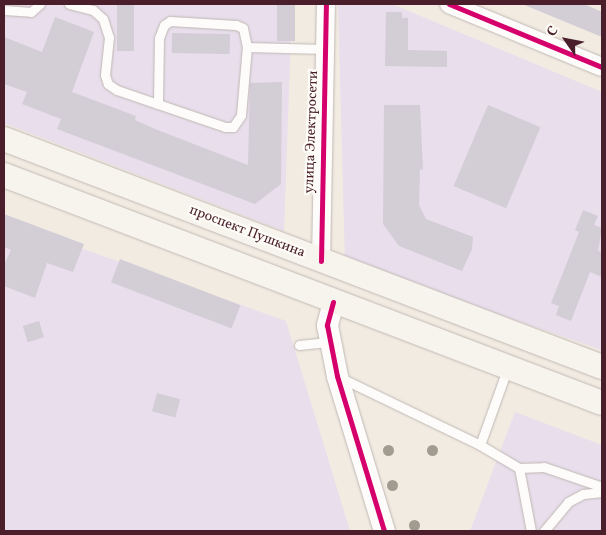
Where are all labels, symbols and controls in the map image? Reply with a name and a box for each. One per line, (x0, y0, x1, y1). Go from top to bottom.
north arrow (541, 15, 591, 65)
text: С (543, 23, 563, 41)
street label: улица Электросети (301, 70, 323, 194)
street label: проспект Пушкина (187, 202, 307, 262)

